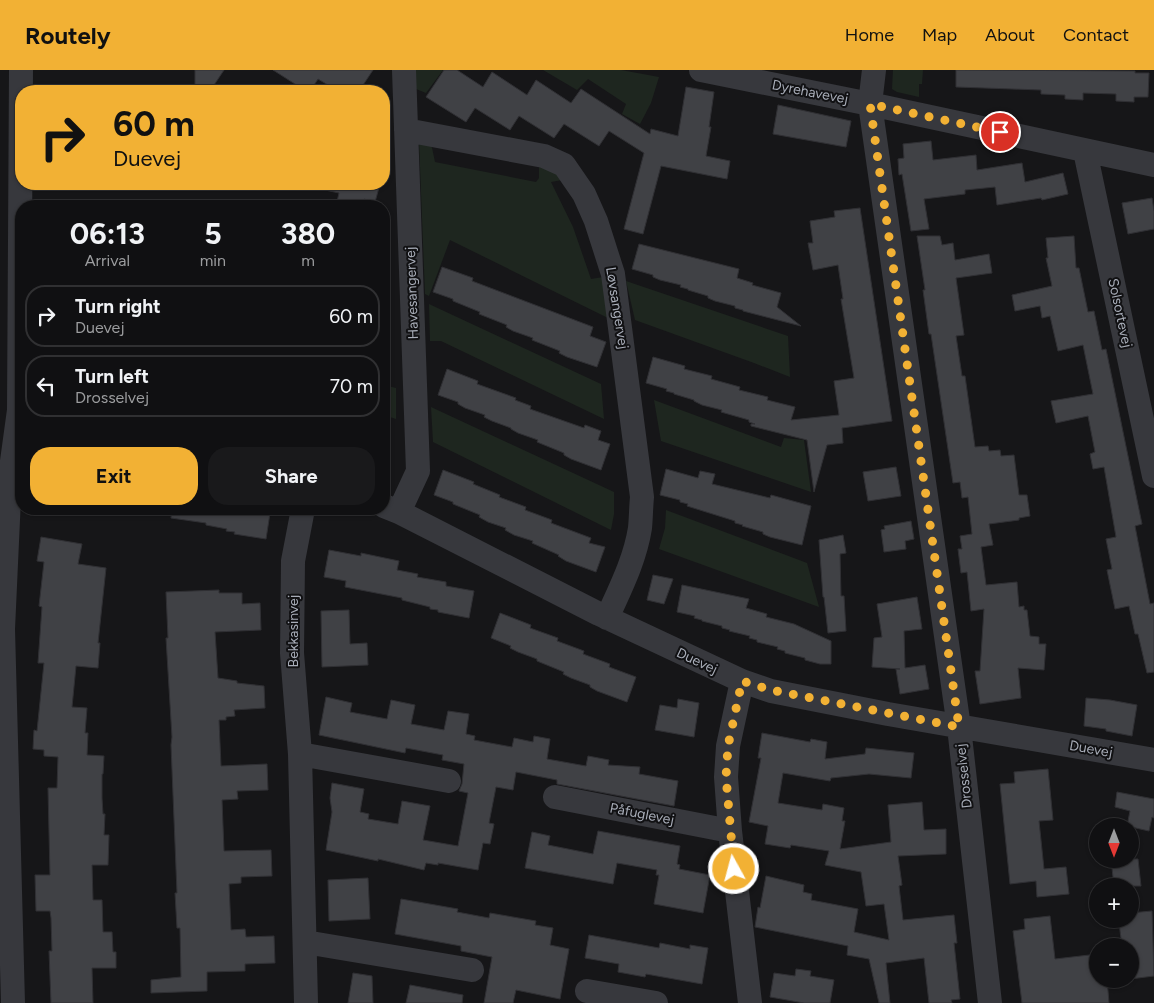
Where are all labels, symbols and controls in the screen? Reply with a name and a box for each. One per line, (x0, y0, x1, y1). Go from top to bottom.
text: Routely (25, 21, 111, 50)
text: Home (845, 24, 894, 46)
text: Map (922, 24, 957, 46)
text: About (985, 24, 1035, 46)
text: Contact (1063, 24, 1129, 46)
street label: Dyrehavevej (770, 76, 850, 108)
text: 60 m (113, 103, 195, 145)
icon: right (30, 105, 95, 170)
pin (979, 111, 1021, 153)
icon: arrive (986, 118, 1014, 146)
text: Duevej (113, 145, 181, 172)
text: 06:13 (70, 215, 145, 252)
text: 5 (204, 215, 222, 252)
text: 380 (281, 215, 335, 252)
street label: Havesangervej (402, 246, 422, 340)
text: Arrival (85, 251, 130, 270)
text: min (200, 251, 226, 270)
text: m (301, 251, 315, 270)
street label: Løvsangervej (602, 266, 632, 350)
street label: Solsortevej (1104, 277, 1136, 349)
text: Turn right (75, 295, 161, 318)
icon: right (32, 302, 60, 330)
text: 60 m (329, 305, 373, 328)
text: Duevej (75, 318, 125, 337)
text: Turn left (75, 365, 149, 388)
icon: left (32, 372, 60, 400)
text: 70 m (330, 375, 373, 398)
text: Drosselvej (75, 388, 149, 407)
button: Exit (30, 447, 198, 505)
button: Share (208, 447, 375, 505)
street label: Bekkasinvej (285, 595, 302, 667)
street label: Duevej (674, 644, 720, 678)
street label: Duevej (1068, 737, 1114, 761)
street label: Drosselvej (952, 743, 976, 809)
street label: Påfuglevej (608, 799, 676, 829)
north arrow (1089, 818, 1139, 868)
map controls (1089, 818, 1139, 988)
position arrow (707, 842, 759, 894)
button: + (1089, 878, 1139, 928)
button: − (1089, 938, 1139, 988)

